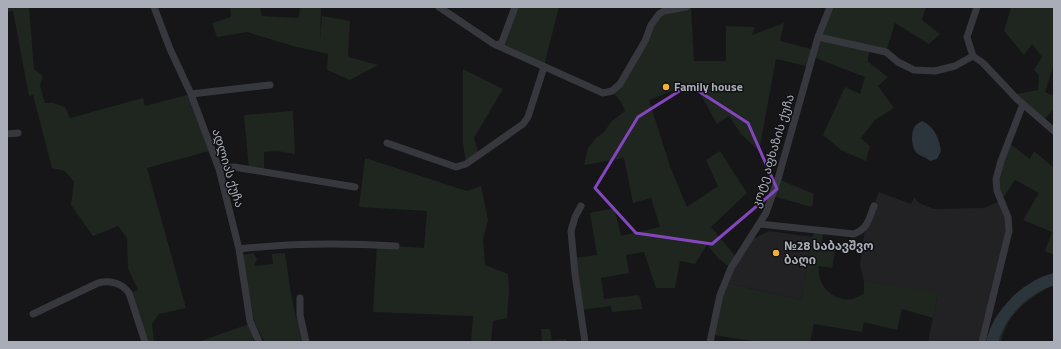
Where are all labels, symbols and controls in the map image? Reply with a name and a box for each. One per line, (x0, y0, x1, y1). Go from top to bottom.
place label: Family house (674, 77, 743, 96)
marker: Family house (661, 82, 671, 92)
street label: კოტე აფხაზის ქუჩა (746, 92, 799, 210)
street label: ადლიას ქუჩა (207, 126, 249, 210)
place label: №28 საბავშვო ბაღი (784, 236, 873, 269)
marker: №28 საბავშვო ბაღი (771, 248, 781, 258)

